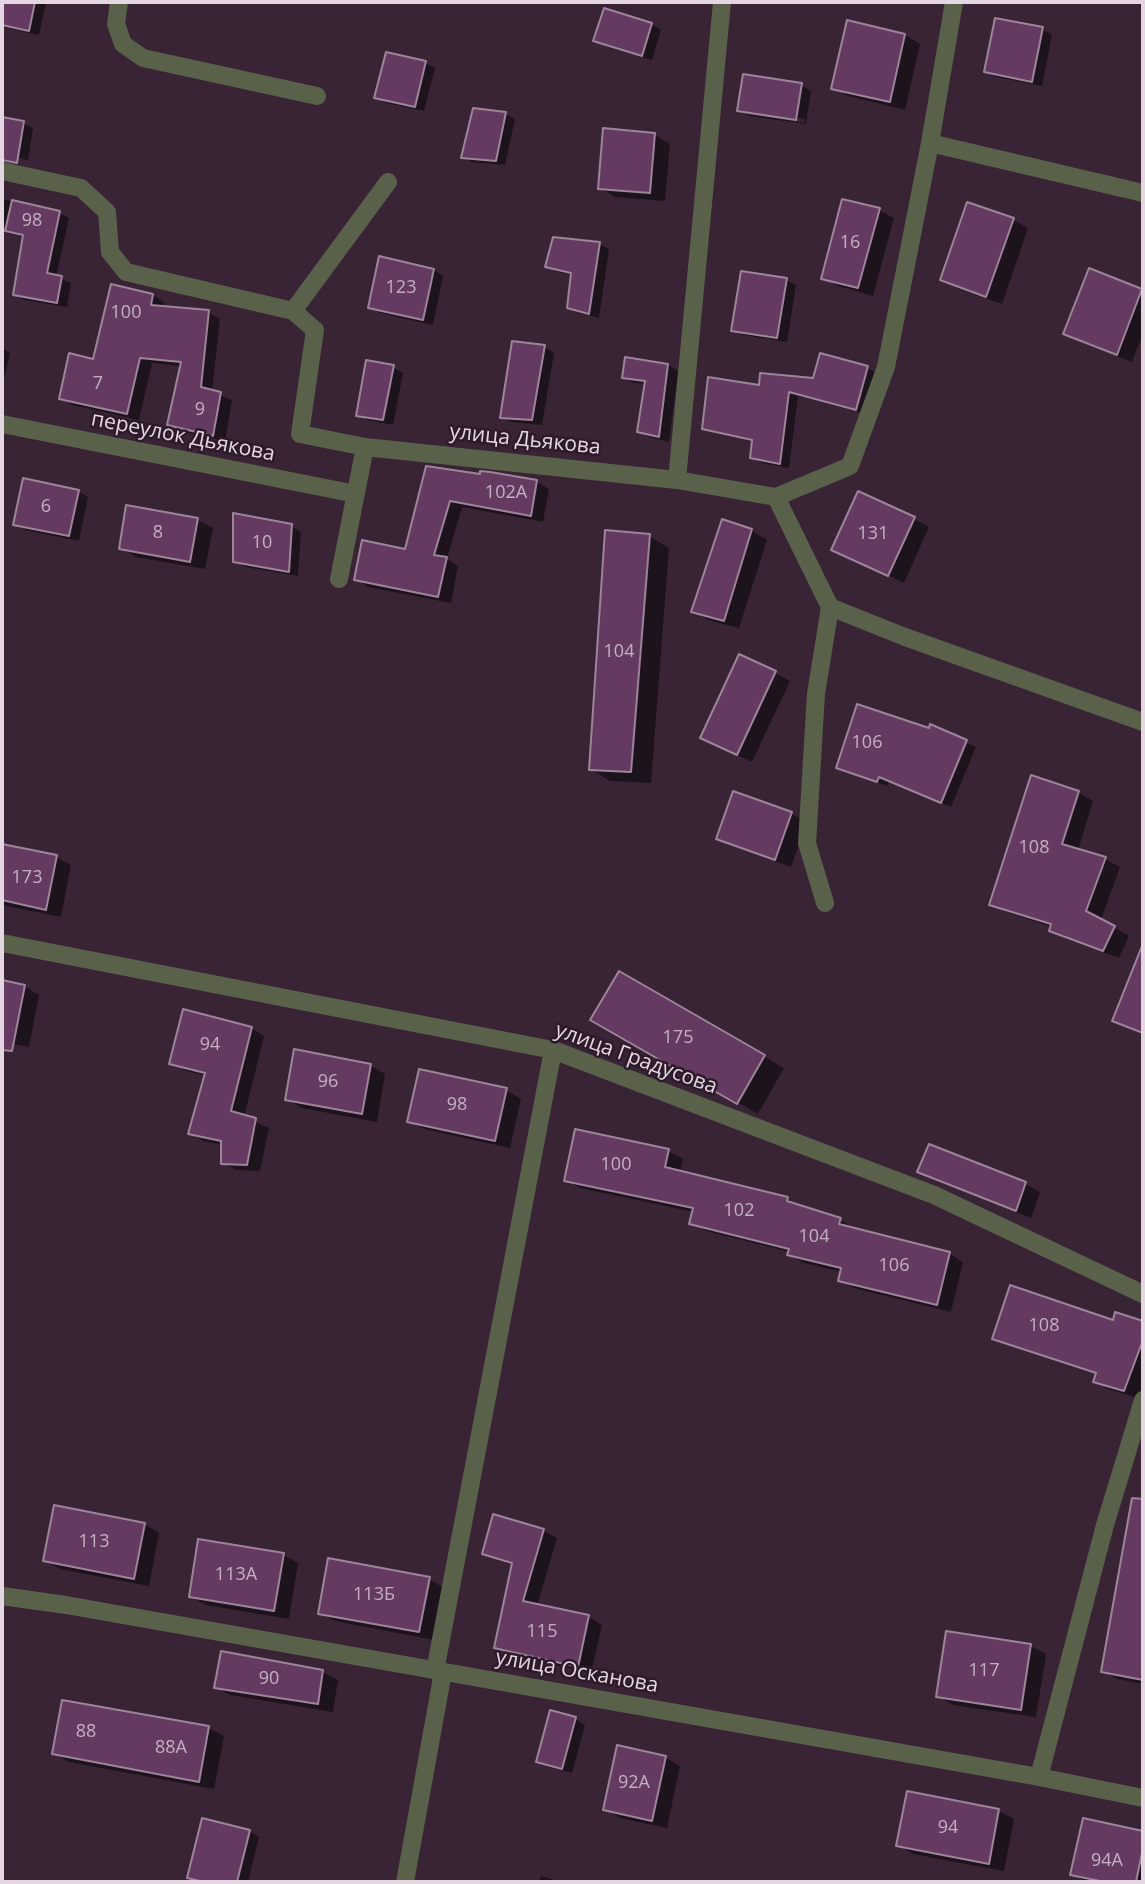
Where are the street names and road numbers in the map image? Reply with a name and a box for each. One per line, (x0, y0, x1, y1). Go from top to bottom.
street label: переулок Дьякова (89, 407, 277, 467)
street label: улица Дьякова (448, 420, 602, 460)
street label: улица Градусова (552, 1018, 720, 1100)
street label: улица Осканова (494, 1645, 660, 1699)

